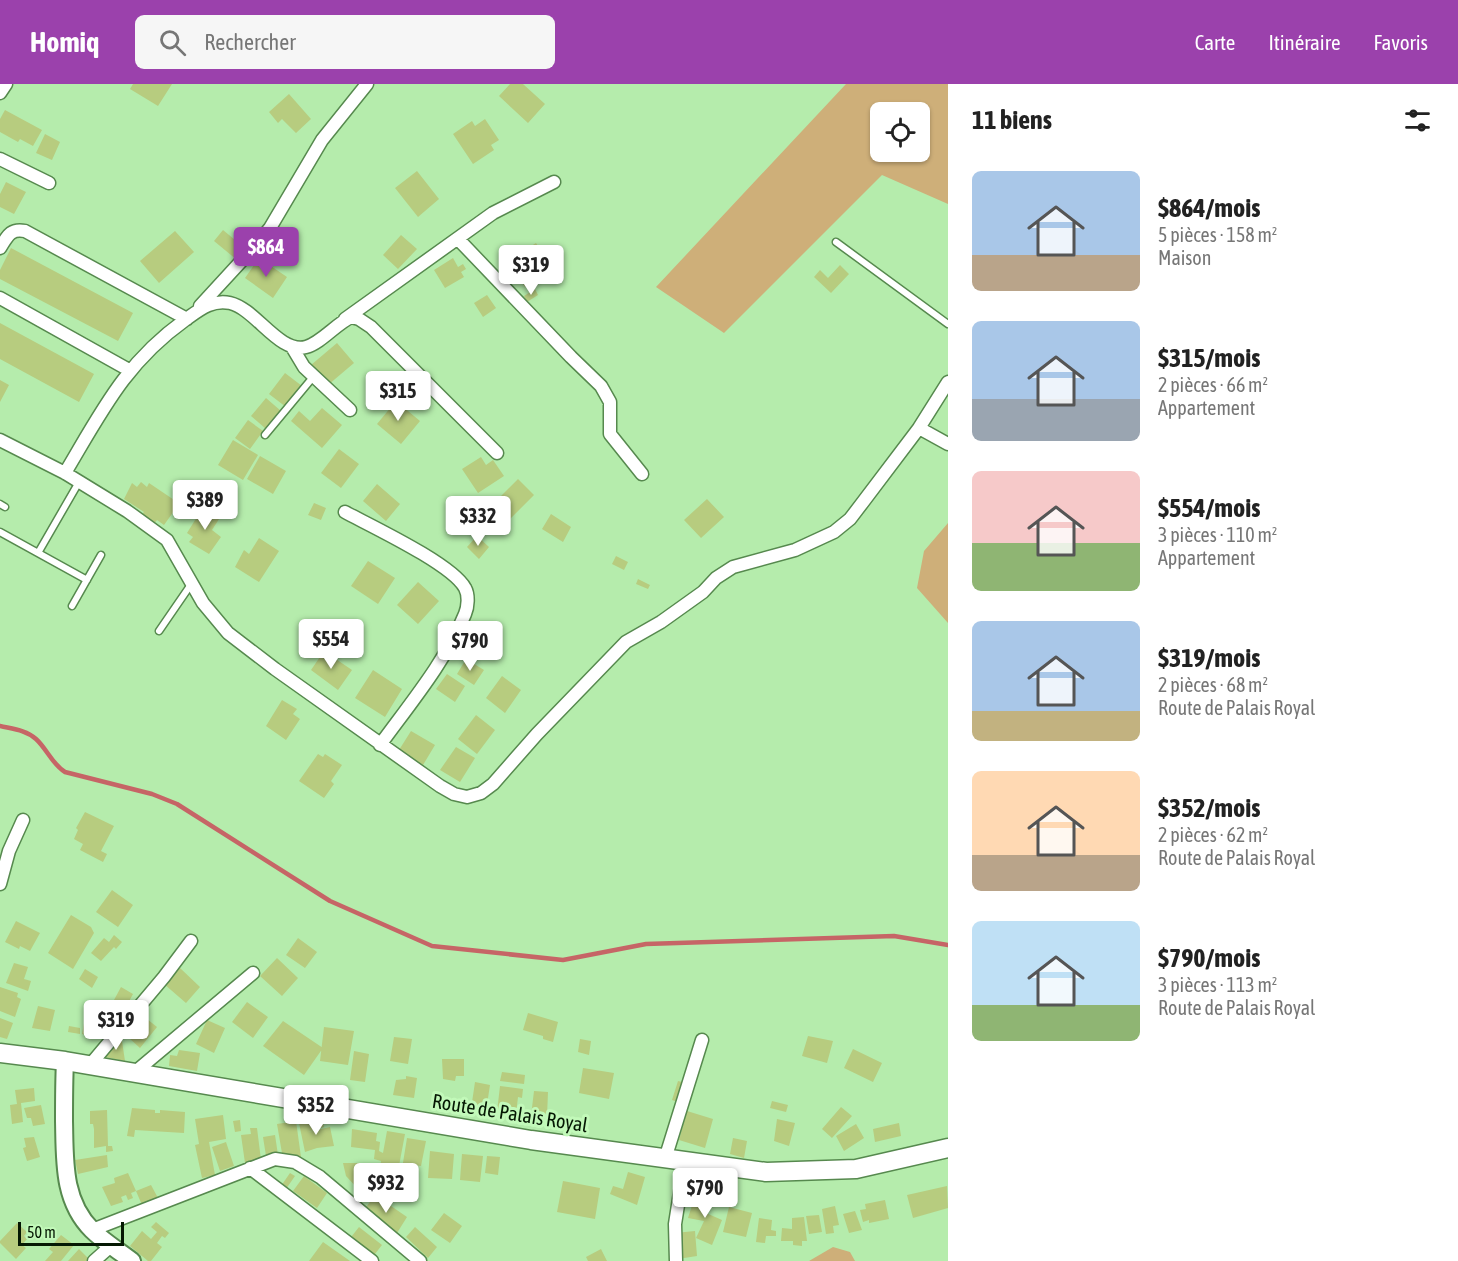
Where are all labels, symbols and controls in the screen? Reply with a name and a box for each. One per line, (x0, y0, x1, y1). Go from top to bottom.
search box (135, 15, 555, 69)
text: Homiq (30, 26, 99, 58)
icon: search (156, 26, 189, 59)
text: Rechercher (204, 29, 296, 55)
text: Carte (1195, 30, 1235, 54)
text: Itinéraire (1268, 30, 1340, 54)
text: Favoris (1373, 30, 1428, 54)
map controls (870, 102, 930, 162)
button: locate (870, 102, 930, 162)
icon: filters (1401, 104, 1434, 137)
text: 11 biens (972, 105, 1052, 135)
text: $864/mois (1158, 193, 1260, 223)
icon: home (1020, 195, 1092, 267)
text: 5 pièces · 158 m² (1158, 223, 1277, 246)
pin: $864 (230, 227, 302, 278)
text: $864 (248, 235, 284, 258)
pin: $319 (495, 245, 567, 296)
text: Maison (1158, 246, 1211, 269)
text: $319 (513, 253, 549, 276)
text: $315/mois (1158, 343, 1260, 373)
icon: home (1020, 345, 1092, 417)
pin: $315 (362, 371, 434, 422)
text: 2 pièces · 66 m² (1158, 373, 1268, 396)
text: $315 (380, 379, 416, 402)
text: Appartement (1158, 396, 1255, 419)
pin: $389 (169, 480, 241, 531)
text: $389 (187, 488, 223, 511)
text: $554/mois (1158, 493, 1260, 523)
icon: home (1020, 495, 1092, 567)
pin: $332 (442, 496, 514, 547)
text: $332 (460, 504, 496, 527)
text: 3 pièces · 110 m² (1158, 523, 1277, 546)
text: Appartement (1158, 546, 1255, 569)
pin: $554 (295, 619, 367, 670)
pin: $790 (434, 621, 506, 672)
text: $554 (313, 627, 349, 650)
text: $790 (452, 629, 488, 652)
text: $319/mois (1158, 643, 1260, 673)
icon: home (1020, 645, 1092, 717)
text: 2 pièces · 68 m² (1158, 673, 1268, 696)
text: Route de Palais Royal (1158, 696, 1315, 719)
text: $352/mois (1158, 793, 1260, 823)
icon: home (1020, 795, 1092, 867)
text: 2 pièces · 62 m² (1158, 823, 1268, 846)
text: Route de Palais Royal (1158, 846, 1315, 869)
text: $790/mois (1158, 943, 1260, 973)
icon: home (1020, 945, 1092, 1017)
text: 3 pièces · 113 m² (1158, 973, 1277, 996)
text: Route de Palais Royal (1158, 996, 1315, 1019)
pin: $319 (80, 1000, 152, 1051)
text: $319 (98, 1008, 134, 1031)
pin: $352 (280, 1085, 352, 1136)
street label: Route de Palais Royal (431, 1089, 590, 1136)
text: $352 (298, 1093, 334, 1116)
pin: $932 (350, 1163, 422, 1214)
pin: $790 (669, 1168, 741, 1219)
text: $932 (368, 1171, 404, 1194)
text: $790 (687, 1176, 723, 1199)
scale bar (18, 1219, 124, 1246)
text: 50 m (27, 1223, 56, 1241)

